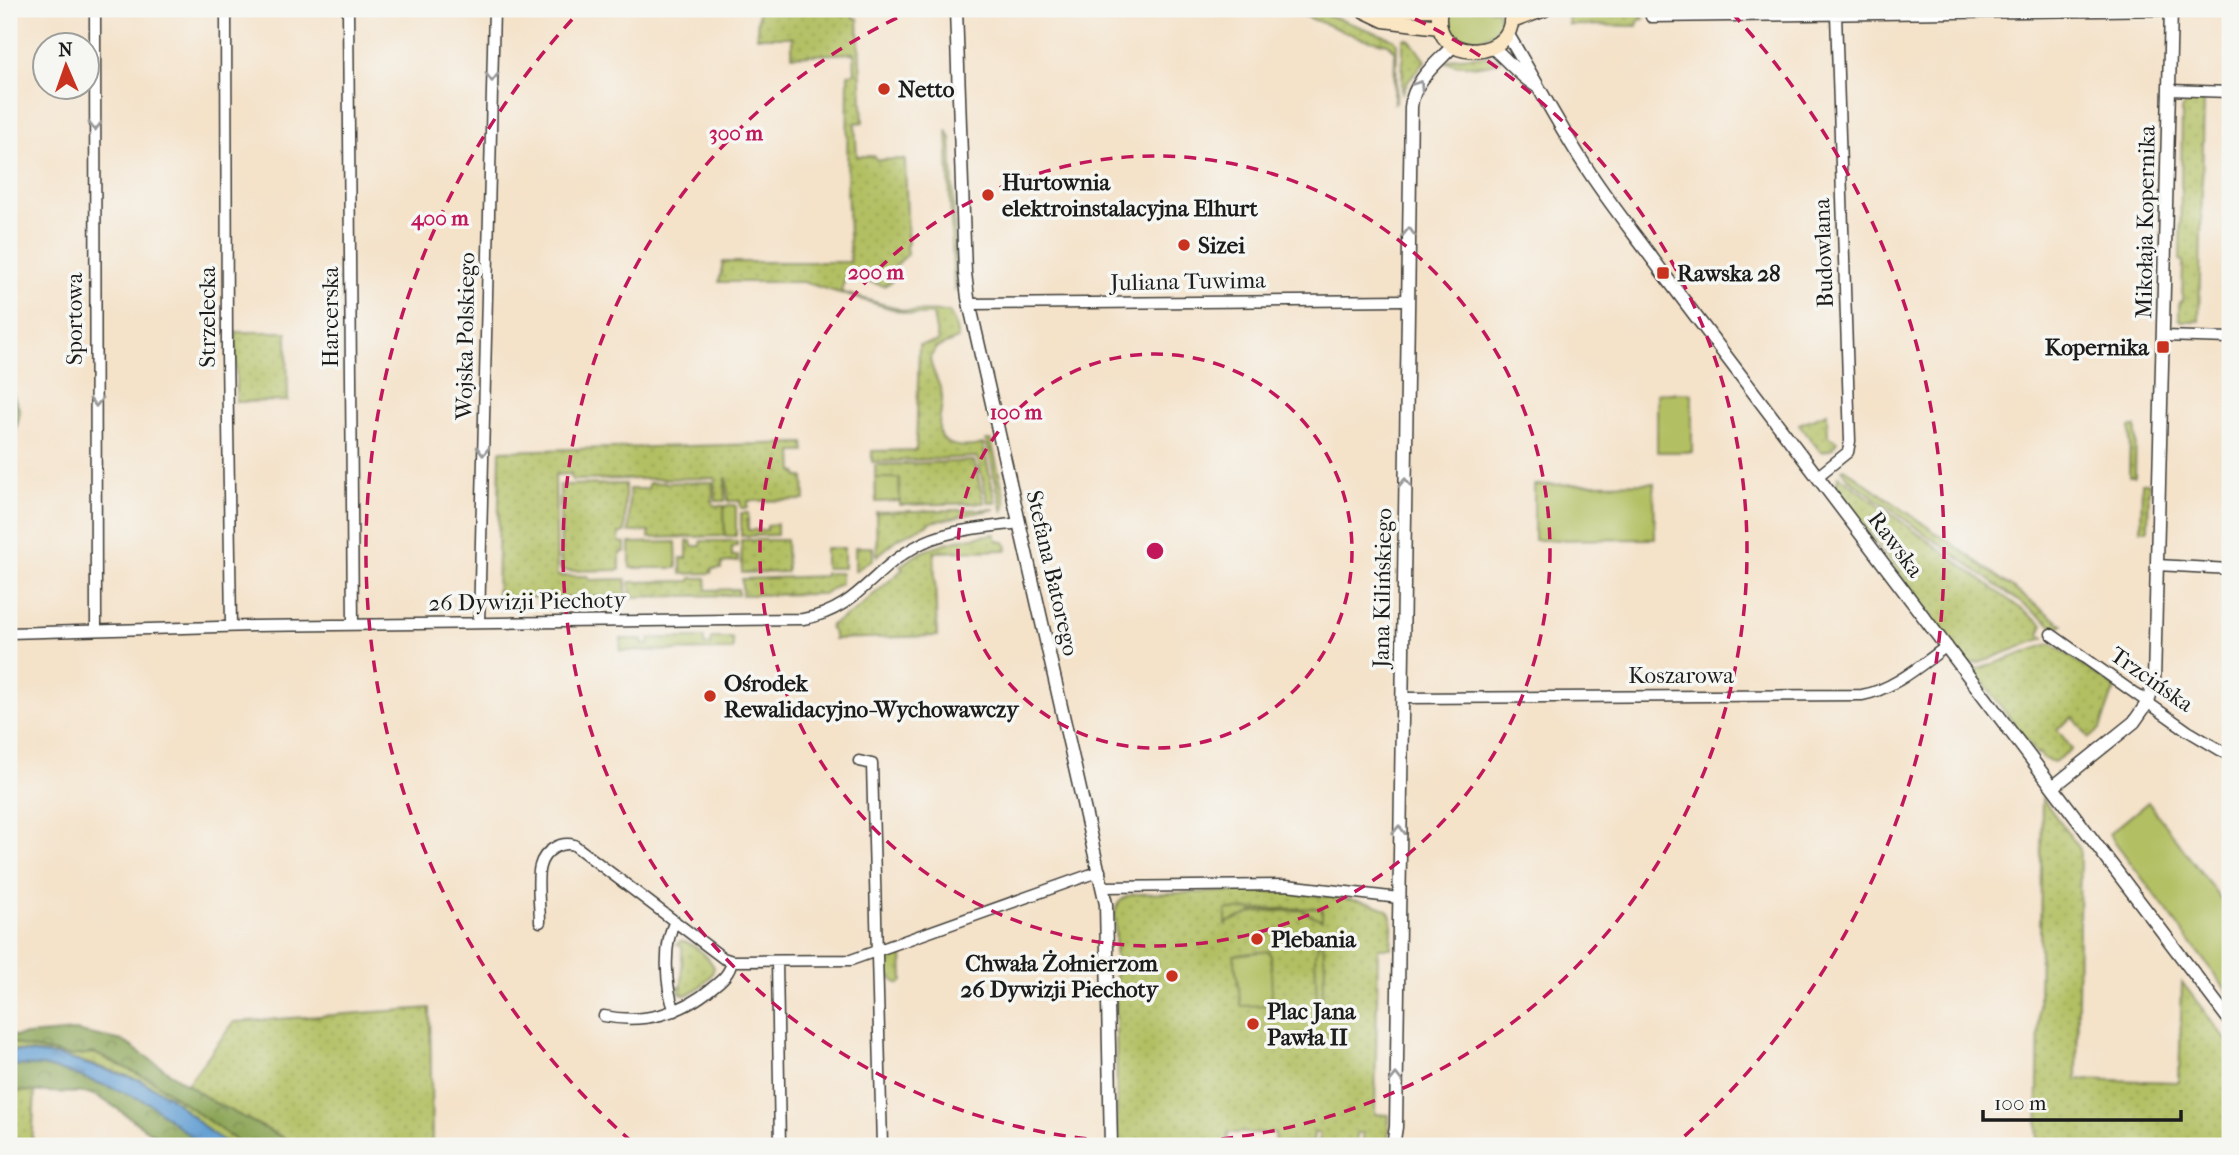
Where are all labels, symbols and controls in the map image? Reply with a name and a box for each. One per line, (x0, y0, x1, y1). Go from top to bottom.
north arrow (32, 32, 102, 102)
text: N (58, 39, 74, 61)
one-way arrow (484, 72, 500, 83)
place label: Netto (898, 76, 955, 103)
one-way arrow (1411, 80, 1423, 93)
marker: Netto (876, 81, 892, 97)
one-way arrow (87, 121, 103, 132)
text: 300 m (709, 121, 763, 145)
street label: Mikołaja Kopernika (2130, 125, 2161, 319)
place label: Hurtownia elektroinstalacyjna Elhurt (1002, 169, 1258, 222)
marker: Hurtownia elektroinstalacyjna Elhurt (980, 187, 996, 203)
street label: Budowlana (1808, 197, 1839, 308)
text: 400 m (410, 206, 469, 231)
one-way arrow (1401, 226, 1417, 237)
place label: Sizei (1198, 232, 1245, 259)
marker: Sizei (1176, 237, 1192, 253)
street label: Wojska Polskiego (451, 252, 480, 421)
text: 200 m (848, 260, 905, 284)
place label: Rawska 28 (1677, 260, 1781, 287)
marker: Rawska 28 (1655, 265, 1671, 281)
street label: Strzelecka (194, 266, 221, 368)
street label: Harcerska (317, 266, 344, 367)
street label: Juliana Tuwima (1108, 267, 1266, 296)
street label: Sportowa (61, 272, 88, 365)
place label: Kopernika (2045, 334, 2150, 361)
marker: Kopernika (2155, 339, 2171, 355)
one-way arrow (88, 398, 104, 408)
text: 100 m (990, 400, 1043, 424)
one-way arrow (475, 446, 490, 457)
one-way arrow (1397, 477, 1413, 488)
street label: Stefana Batorego (1020, 488, 1085, 658)
street label: Rawska (1862, 506, 1929, 583)
street label: Jana Kilińskiego (1368, 508, 1397, 670)
centre of rings (1143, 539, 1167, 563)
street label: 26 Dywizji Piechoty (428, 586, 627, 617)
street label: Trzcińska (2105, 641, 2199, 718)
street label: Koszarowa (1628, 662, 1734, 689)
place label: Ośrodek Rewalidacyjno-Wychowawczy (724, 670, 1020, 723)
marker: Ośrodek Rewalidacyjno-Wychowawczy (702, 688, 718, 704)
one-way arrow (1391, 824, 1407, 835)
place label: Plebania (1271, 926, 1357, 953)
marker: Plebania (1249, 931, 1265, 947)
place label: Chwała Żołnierzom 26 Dywizji Piechoty (961, 949, 1160, 1003)
marker: Chwała Żołnierzom 26 Dywizji Piechoty (1164, 968, 1180, 984)
place label: Plac Jana Pawła II (1267, 998, 1357, 1051)
marker: Plac Jana Pawła II (1245, 1016, 1261, 1032)
one-way arrow (1388, 1072, 1404, 1083)
scale bar (1983, 1078, 2181, 1122)
text: 100 m (1994, 1091, 2047, 1115)

